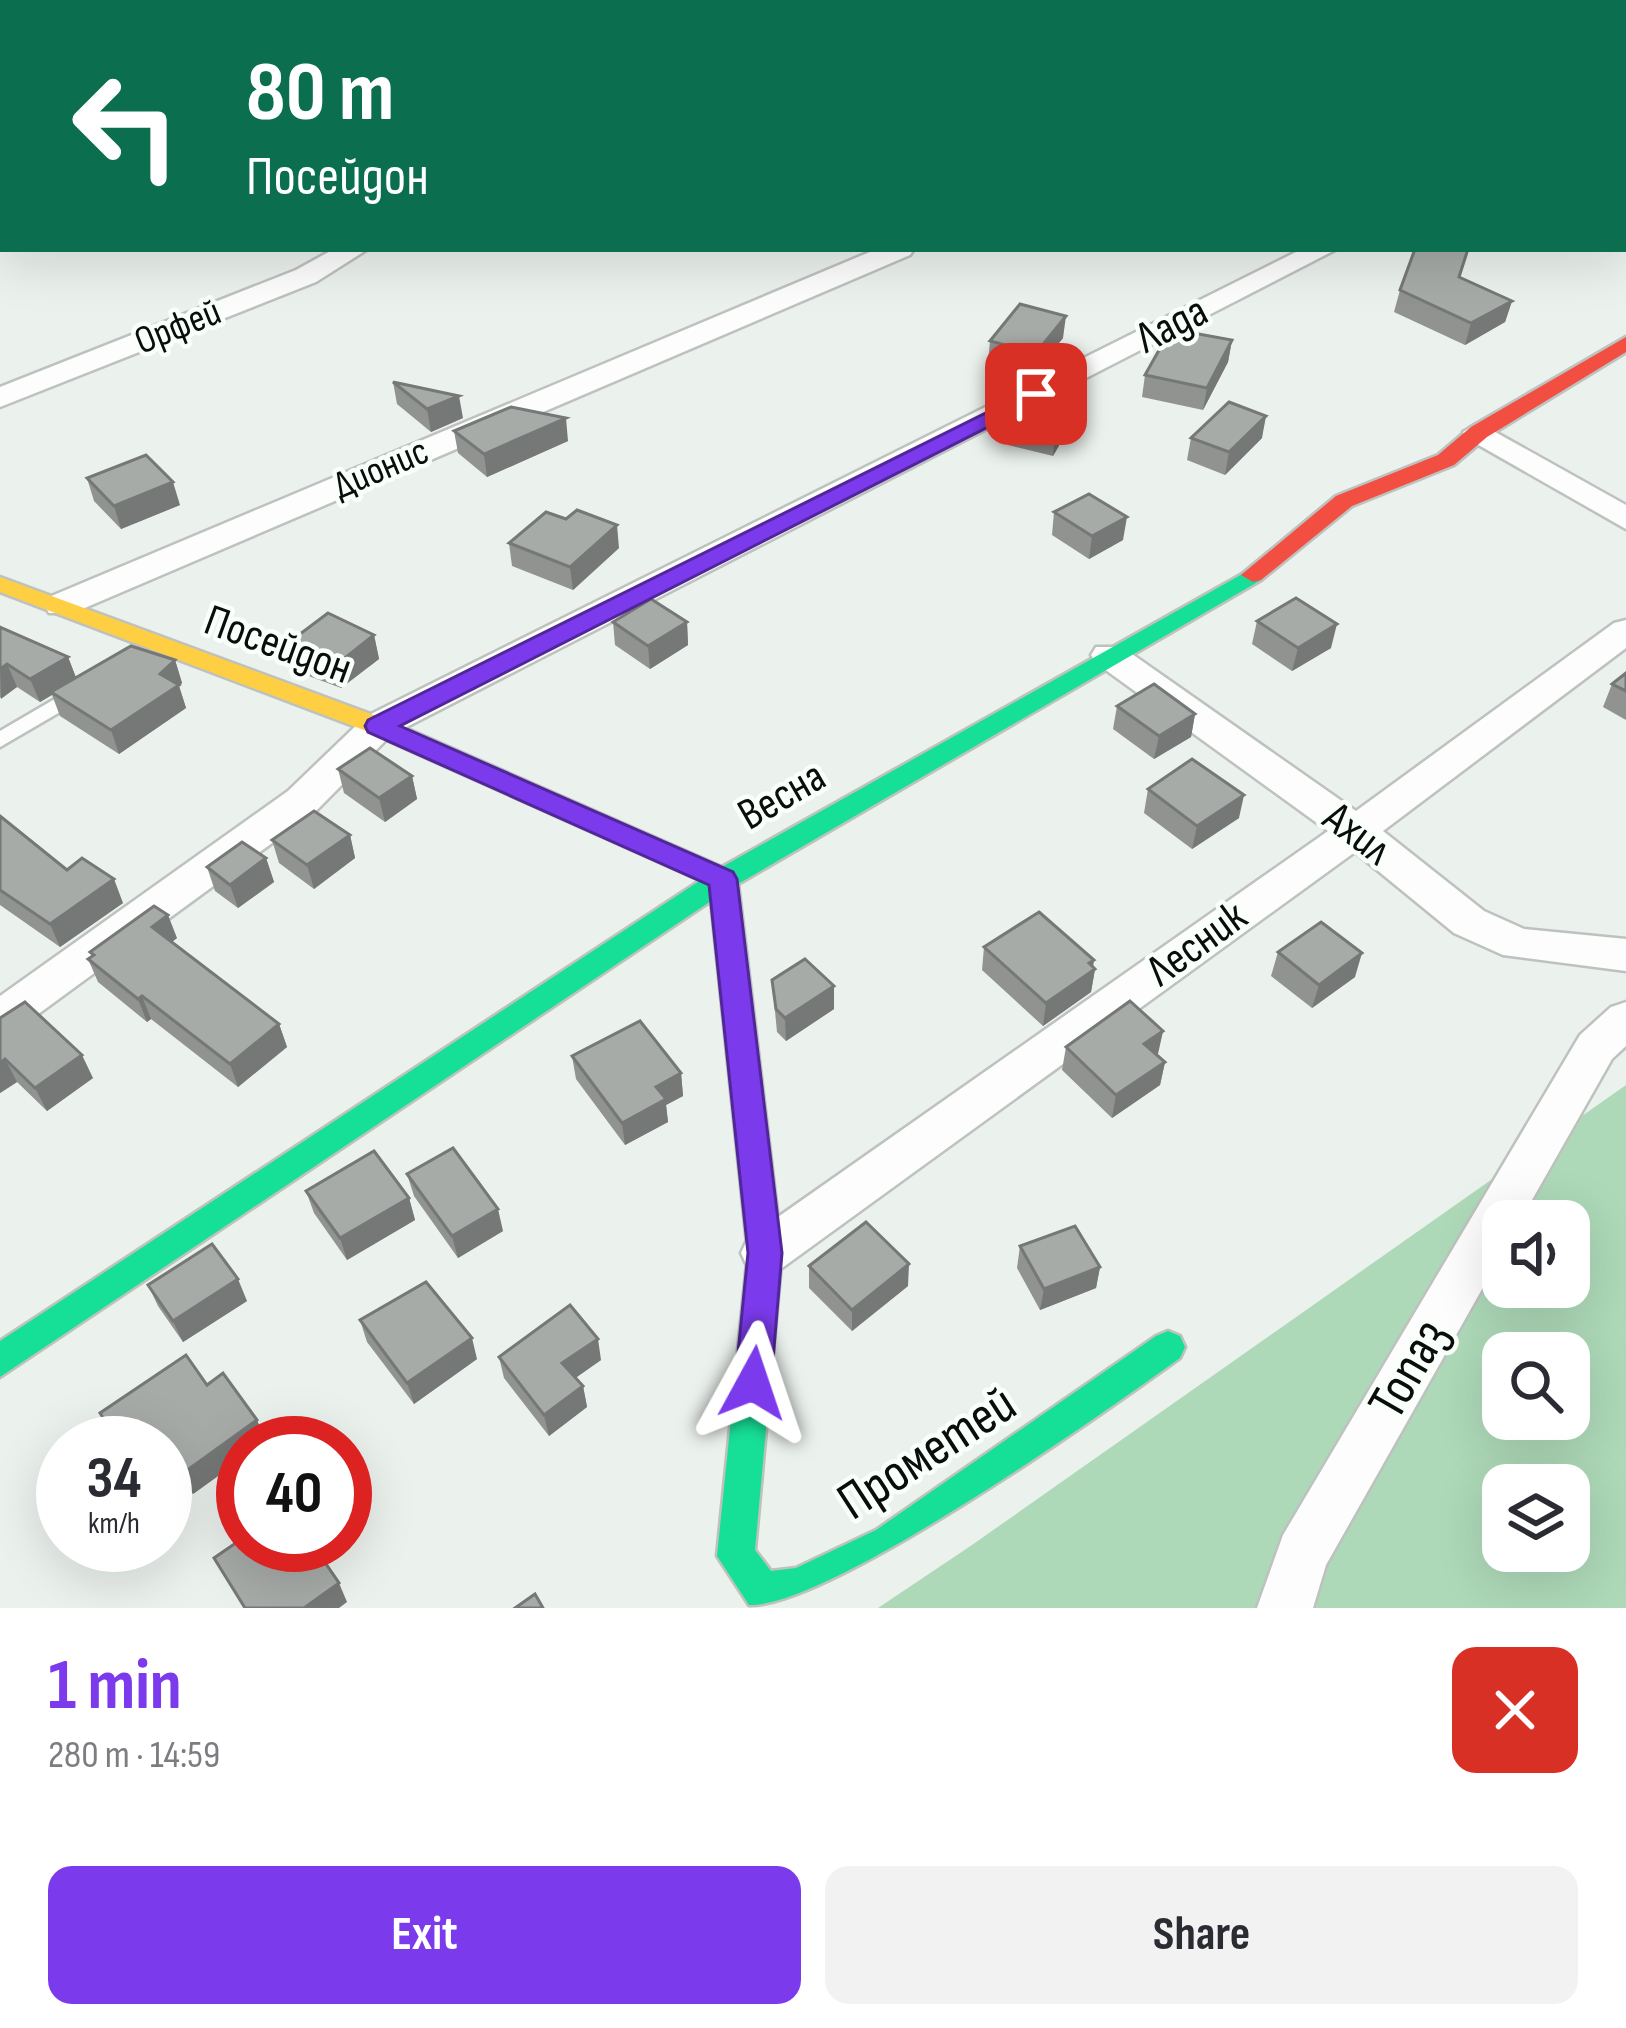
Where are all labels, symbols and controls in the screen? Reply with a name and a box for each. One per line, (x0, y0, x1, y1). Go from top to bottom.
text: 80 m (246, 43, 394, 144)
icon: left (48, 48, 204, 204)
text: Посейдон (246, 145, 429, 210)
street label: Лада (1126, 284, 1217, 367)
street label: Орфей (128, 289, 228, 365)
pin (985, 343, 1087, 445)
icon: arrive (1003, 361, 1069, 427)
street label: Дионис (326, 428, 436, 510)
street label: Посейдон (197, 593, 359, 697)
street label: Весна (728, 749, 836, 843)
street label: Ахил (1311, 790, 1402, 877)
street label: Лесник (1136, 889, 1258, 999)
map controls (1482, 1200, 1590, 1572)
button: sound (1482, 1200, 1590, 1308)
street label: Топаз (1355, 1308, 1463, 1430)
position arrow (690, 1320, 816, 1446)
button: search (1482, 1332, 1590, 1440)
street label: Прометей (826, 1372, 1028, 1534)
speed limit sign: 40 (216, 1416, 372, 1572)
text: 34 (87, 1443, 141, 1515)
button: layers (1482, 1464, 1590, 1572)
text: km/h (88, 1506, 140, 1542)
text: 1 min (48, 1643, 182, 1730)
button: close (1452, 1647, 1578, 1773)
text: 280 m · 14:59 (48, 1732, 220, 1779)
button: Exit (48, 1866, 801, 2004)
button: Share (825, 1866, 1578, 2004)

